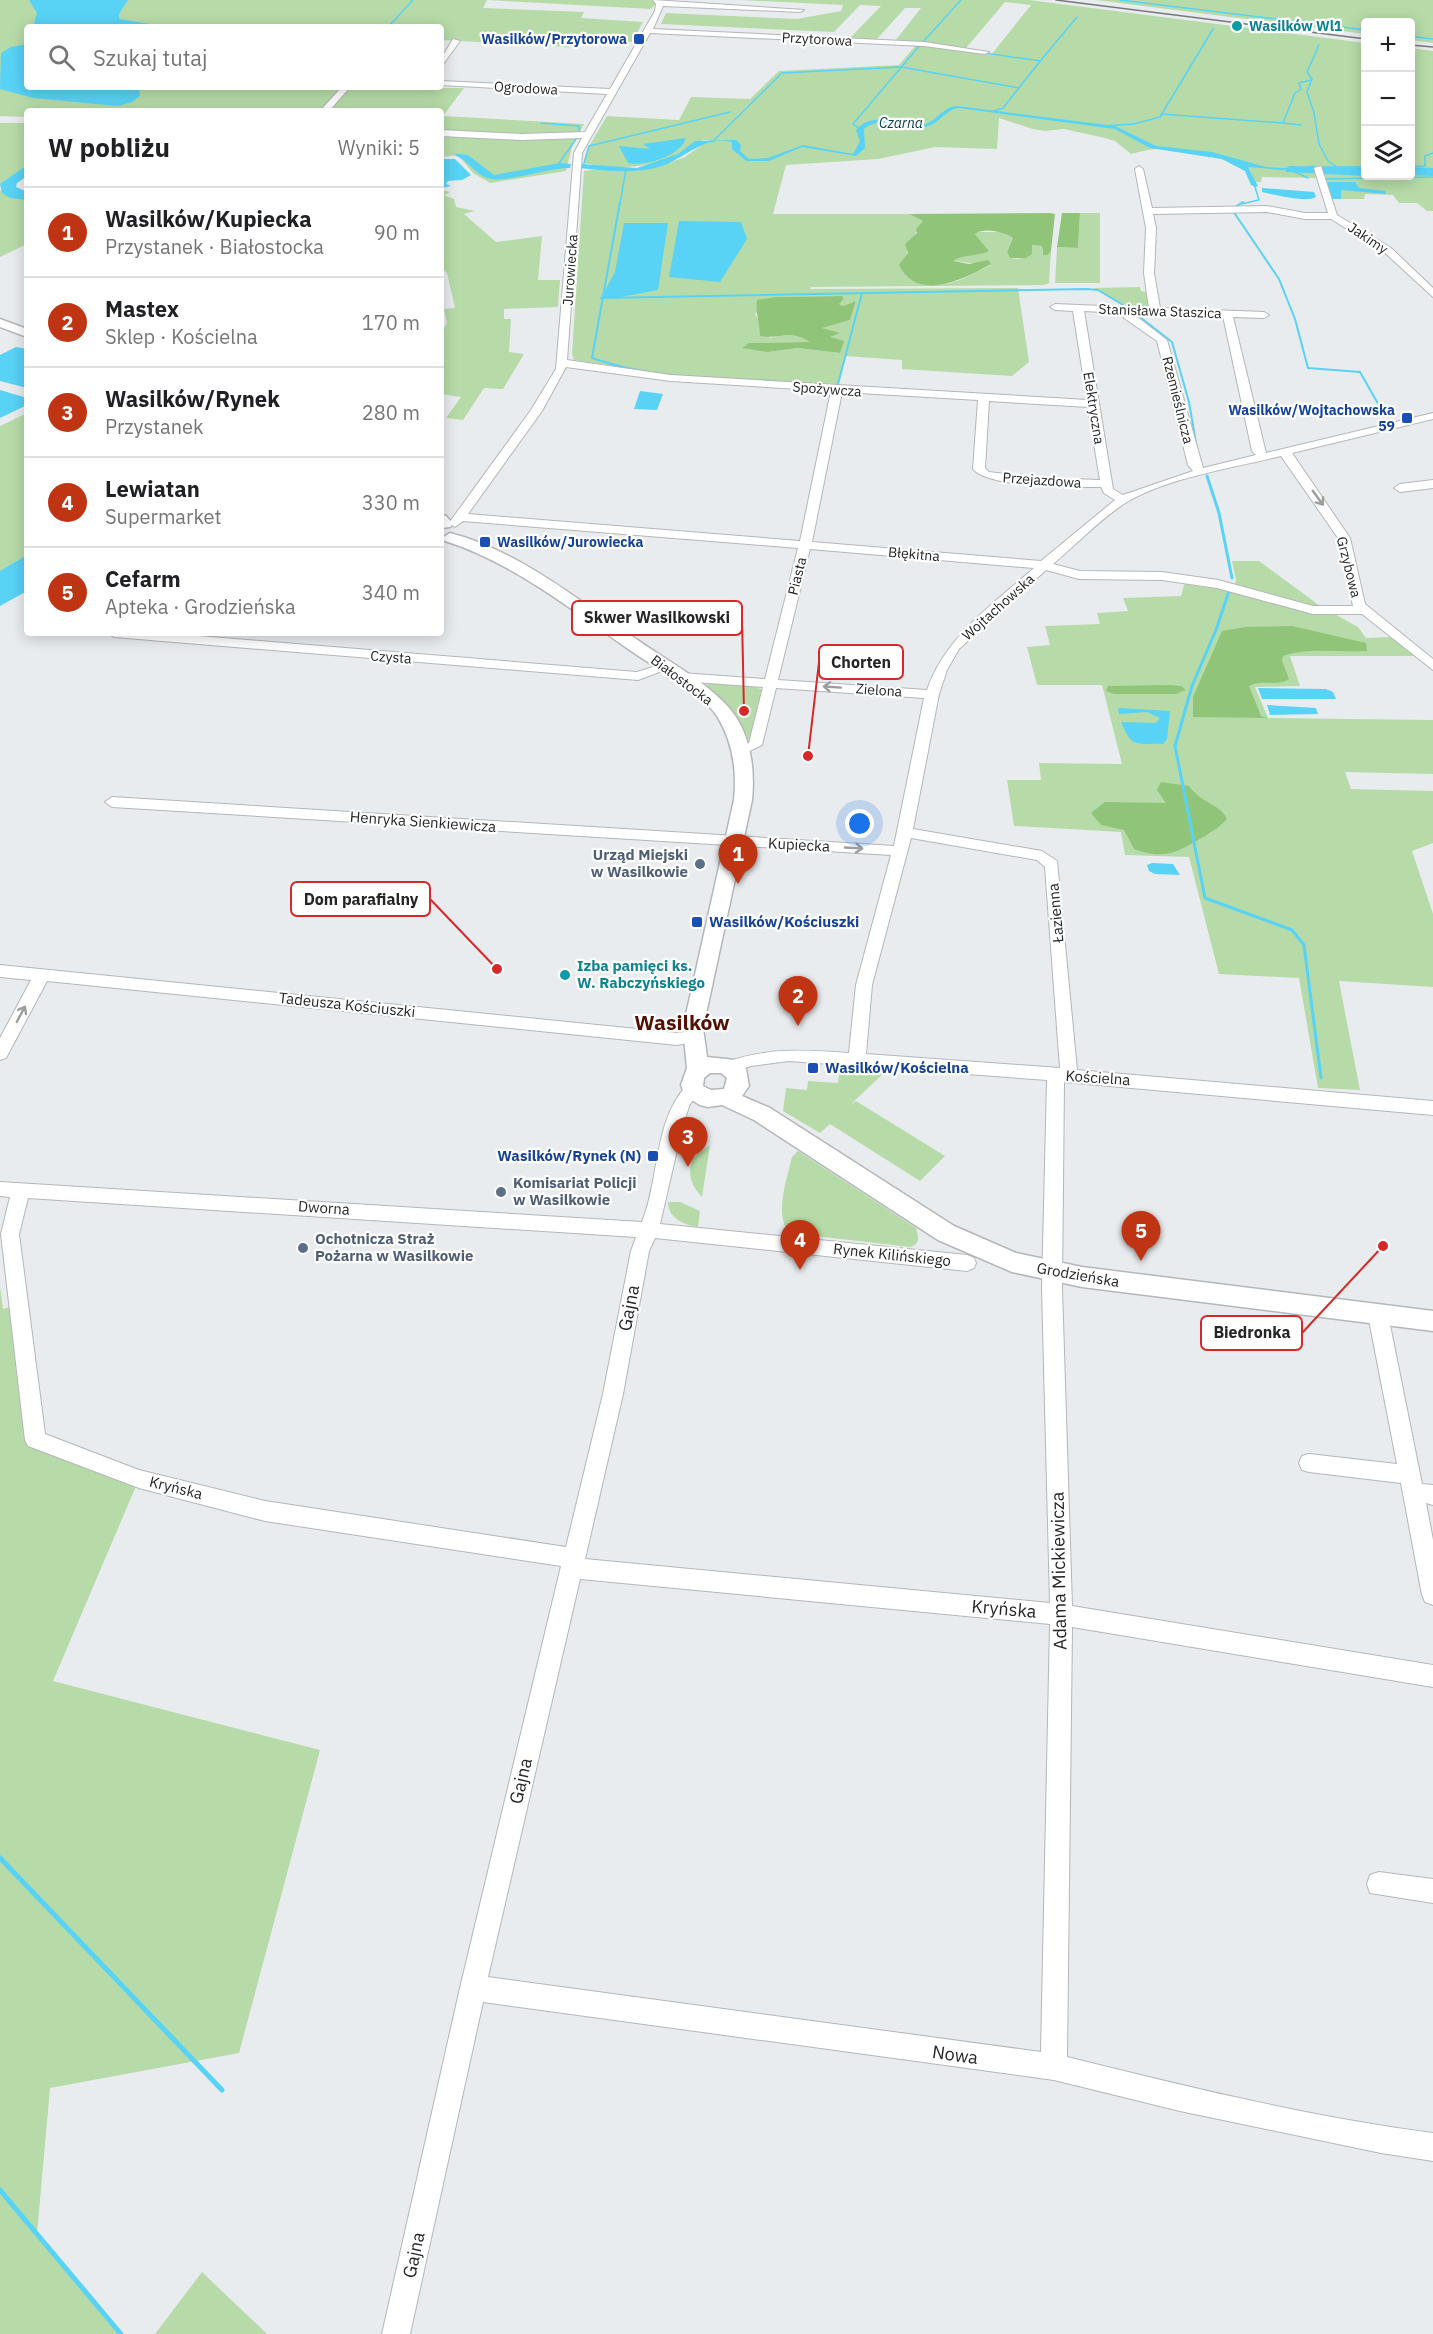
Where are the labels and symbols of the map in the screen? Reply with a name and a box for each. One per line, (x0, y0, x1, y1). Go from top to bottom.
place label: Wasilków Wl1 (1249, 17, 1343, 35)
marker: Wasilków Wl1 (1230, 19, 1244, 33)
street label: Przytorowa (781, 28, 853, 50)
place label: Wasilków/Przytorowa (481, 30, 627, 48)
marker: Wasilków/Przytorowa (632, 32, 646, 46)
street label: Ogrodowa (493, 77, 559, 99)
water label: Czarna (879, 114, 923, 132)
street label: Jakimy (1344, 218, 1392, 258)
street label: Jurowiecka (559, 233, 582, 306)
street label: Stanisława Staszica (1098, 300, 1222, 322)
street label: Rzemieślnicza (1158, 354, 1198, 446)
street label: Elektryczna (1079, 371, 1109, 446)
street label: Spożywcza (792, 378, 863, 400)
place label: Wasilków/Wojtachowska 59 (1228, 401, 1395, 435)
marker: Wasilków/Wojtachowska 59 (1400, 411, 1414, 425)
street label: Przejazdowa (1002, 468, 1082, 492)
one-way arrow (1312, 489, 1324, 505)
place label: Wasilków/Jurowiecka (497, 533, 644, 551)
marker: Wasilków/Jurowiecka (478, 535, 492, 549)
street label: Grzybowa (1333, 535, 1365, 600)
street label: Błękitna (887, 543, 941, 565)
street label: Piasta (784, 555, 811, 597)
street label: Wojtachowska (958, 569, 1038, 644)
callout: Skwer Wasilkowski (572, 601, 742, 635)
text: Skwer Wasilkowski (584, 607, 730, 627)
callout: Chorten (819, 645, 903, 679)
street label: Czysta (370, 647, 413, 667)
street label: Białostocka (647, 651, 717, 709)
text: Chorten (831, 652, 891, 672)
street label: Zielona (855, 679, 903, 701)
one-way arrow (823, 681, 843, 692)
street label: Henryka Sienkiewicza (349, 807, 497, 836)
your location (845, 809, 874, 838)
street label: Kupiecka (768, 833, 830, 856)
pin: 1 (718, 834, 758, 884)
one-way arrow (844, 843, 864, 854)
place label: Urząd Miejski w Wasilkowie (591, 845, 688, 881)
marker: Urząd Miejski w Wasilkowie (693, 857, 707, 871)
callout: Dom parafialny (291, 882, 430, 916)
street label: Łazienna (1043, 883, 1068, 945)
text: Dom parafialny (304, 889, 419, 909)
place label: Wasilków/Kościuszki (709, 912, 859, 931)
marker: Wasilków/Kościuszki (690, 915, 704, 929)
place label: Izba pamięci ks. W. Rabczyńskiego (577, 956, 705, 992)
marker: Izba pamięci ks. W. Rabczyńskiego (558, 968, 572, 982)
pin: 2 (778, 976, 818, 1026)
street label: Tadeusza Kościuszki (278, 988, 416, 1021)
one-way arrow (15, 1006, 27, 1023)
district label: Wasilków (634, 1008, 730, 1036)
place label: Wasilków/Kościelna (825, 1058, 969, 1077)
marker: Wasilków/Kościelna (806, 1061, 820, 1075)
street label: Kościelna (1065, 1066, 1131, 1089)
pin: 3 (668, 1118, 708, 1167)
place label: Wasilków/Rynek (N) (497, 1146, 641, 1165)
marker: Wasilków/Rynek (N) (646, 1149, 660, 1163)
place label: Komisariat Policji w Wasilkowie (513, 1173, 637, 1209)
marker: Komisariat Policji w Wasilkowie (494, 1185, 508, 1199)
street label: Dworna (297, 1196, 351, 1219)
pin: 5 (1122, 1212, 1160, 1261)
pin: 4 (780, 1220, 820, 1270)
place label: Ochotnicza Straż Pożarna w Wasilkowie (315, 1229, 473, 1265)
street label: Rynek Kilińskiego (832, 1239, 952, 1270)
marker: Ochotnicza Straż Pożarna w Wasilkowie (296, 1241, 310, 1255)
street label: Grodzieńska (1035, 1258, 1121, 1291)
street label: Gajna (613, 1283, 644, 1333)
callout: Biedronka (1201, 1316, 1302, 1350)
text: Biedronka (1213, 1322, 1291, 1342)
street label: Kryńska (148, 1472, 205, 1503)
street label: Adama Mickiewicza (1046, 1491, 1071, 1650)
street label: Kryńska (971, 1594, 1038, 1623)
street label: Gajna (504, 1755, 537, 1806)
street label: Nowa (931, 2040, 980, 2069)
street label: Gajna (397, 2229, 430, 2280)

